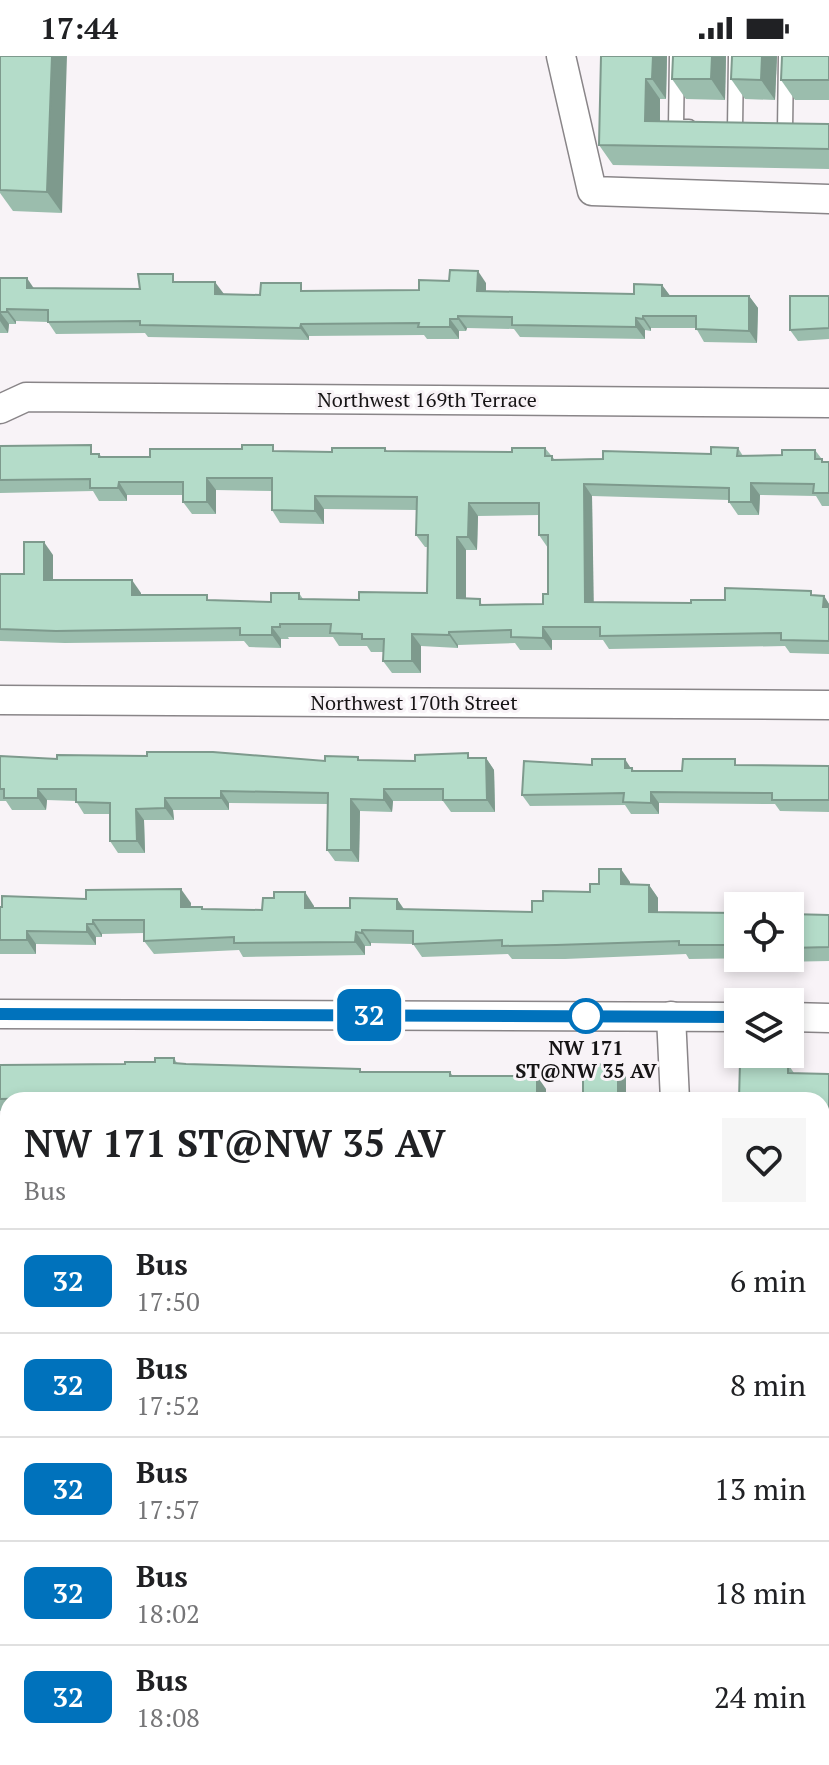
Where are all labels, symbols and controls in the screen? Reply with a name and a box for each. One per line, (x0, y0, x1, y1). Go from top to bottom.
text: 17:44 (40, 8, 118, 48)
street label: Northwest 169th Terrace (317, 386, 537, 413)
street label: Northwest 170th Street (310, 689, 518, 716)
map controls (724, 892, 804, 1068)
button: locate (724, 892, 804, 972)
button: layers (724, 988, 804, 1068)
line badge: 32 (333, 989, 405, 1041)
text: 32 (353, 996, 385, 1033)
marker: NW 171 ST@NW 35 AV (569, 999, 603, 1033)
place label: NW 171 ST@NW 35 AV (515, 1034, 657, 1084)
text: NW 171 ST@NW 35 AV (24, 1118, 446, 1168)
button: heart (722, 1118, 806, 1202)
text: Bus (24, 1173, 66, 1207)
text: Bus (136, 1244, 188, 1284)
text: 6 min (730, 1261, 806, 1301)
text: 32 (52, 1262, 84, 1299)
text: 17:50 (136, 1284, 200, 1318)
text: Bus (136, 1348, 188, 1388)
text: 8 min (730, 1365, 806, 1405)
text: 32 (52, 1366, 84, 1403)
text: 17:52 (136, 1388, 200, 1422)
text: Bus (136, 1452, 188, 1492)
text: 13 min (714, 1469, 806, 1509)
text: 32 (52, 1470, 84, 1507)
text: 17:57 (136, 1492, 200, 1526)
text: Bus (136, 1556, 188, 1596)
text: 18 min (714, 1573, 806, 1613)
text: 32 (52, 1574, 84, 1611)
text: 18:02 (136, 1596, 200, 1630)
text: Bus (136, 1660, 188, 1700)
text: 24 min (714, 1677, 806, 1717)
text: 32 (52, 1678, 84, 1715)
text: 18:08 (136, 1700, 200, 1734)

